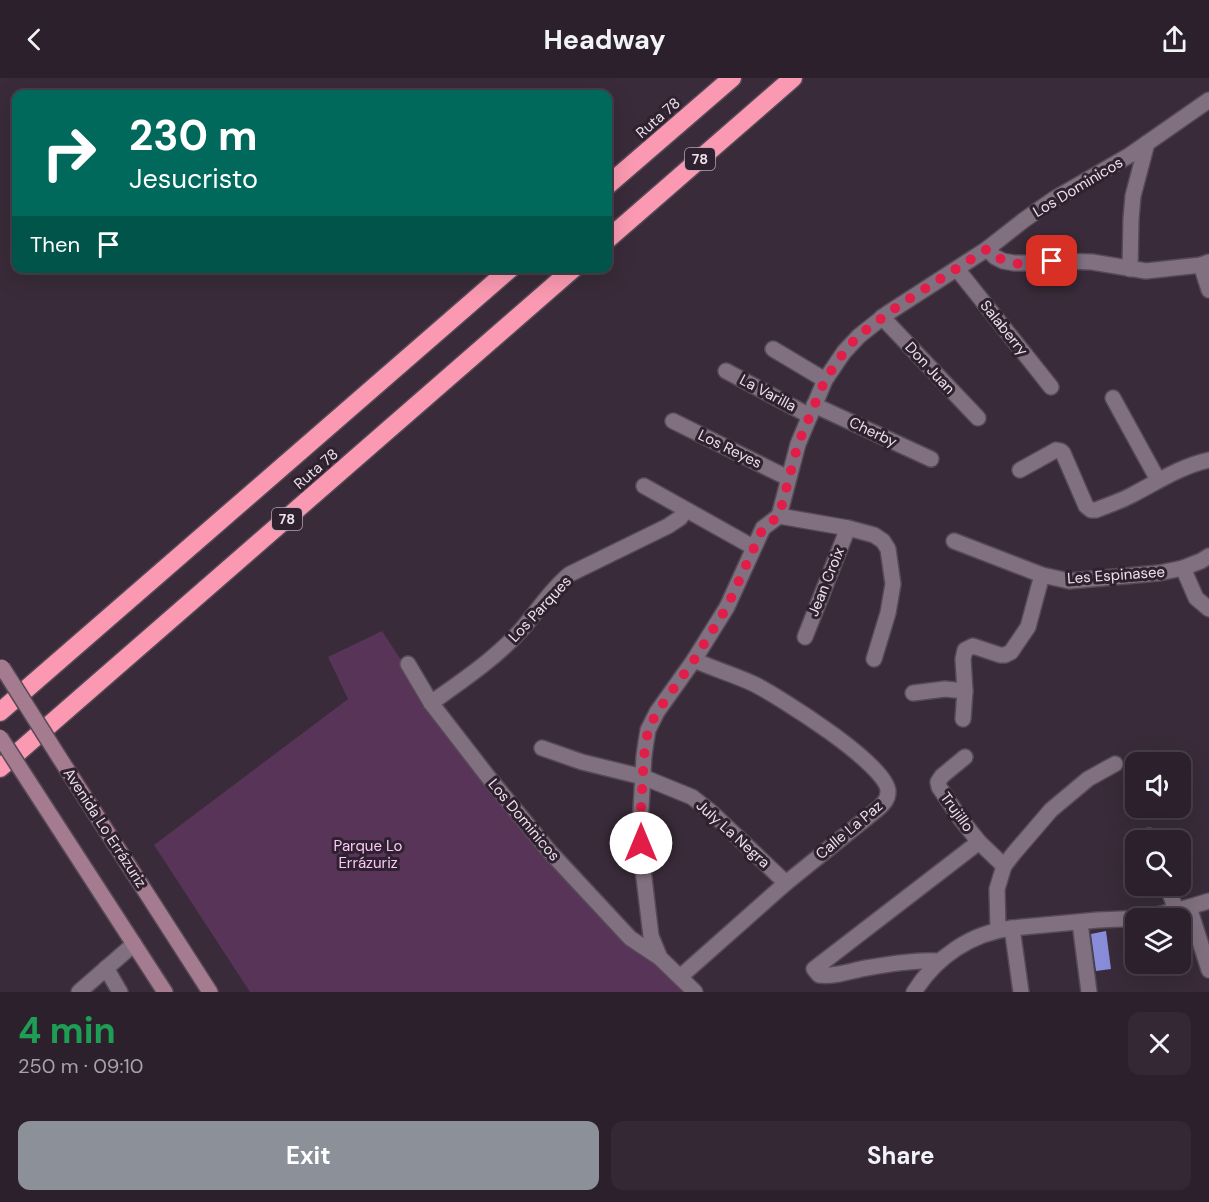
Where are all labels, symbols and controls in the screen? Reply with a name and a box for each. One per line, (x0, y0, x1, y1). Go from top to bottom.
text: Headway (543, 22, 666, 57)
icon: back (18, 23, 51, 56)
icon: share (1158, 23, 1191, 56)
street label: Ruta 78 (632, 93, 684, 143)
text: 230 m (129, 108, 258, 163)
icon: right (30, 114, 108, 192)
road number: 78 (685, 148, 715, 170)
street label: Los Dominicos (1029, 152, 1127, 222)
text: Jesucristo (129, 161, 258, 196)
icon: arrive (92, 228, 125, 261)
text: Then (30, 230, 80, 259)
pin (1026, 235, 1077, 286)
icon: arrive (1035, 244, 1068, 277)
street label: Salaberry (976, 296, 1033, 360)
street label: Don Juan (901, 338, 959, 398)
street label: La Varilla (736, 370, 800, 416)
street label: Cherby (846, 412, 901, 452)
street label: Los Reyes (695, 425, 765, 473)
street label: Ruta 78 (290, 444, 342, 494)
road number: 78 (272, 508, 302, 530)
street label: Jean Croix (803, 544, 849, 619)
street label: Les Espinasee (1066, 562, 1166, 588)
street label: Los Parques (504, 572, 576, 646)
map controls (1125, 752, 1191, 974)
button: sound (1125, 752, 1191, 818)
street label: Avenida Lo Errázuriz (59, 764, 151, 892)
street label: Los Dominicos (484, 775, 564, 865)
street label: Trujillo (936, 788, 978, 836)
street label: July La Negra (692, 796, 774, 872)
street label: Calle La Paz (811, 796, 887, 864)
position arrow (609, 811, 673, 875)
button: search (1125, 830, 1191, 896)
park label: Parque Lo Errázuriz (334, 836, 402, 873)
button: layers (1125, 908, 1191, 974)
text: 4 min (18, 1007, 116, 1054)
button: close (1128, 1012, 1191, 1075)
text: 250 m · 09:10 (18, 1053, 143, 1079)
button: Exit (18, 1121, 599, 1190)
button: Share (611, 1121, 1191, 1190)

